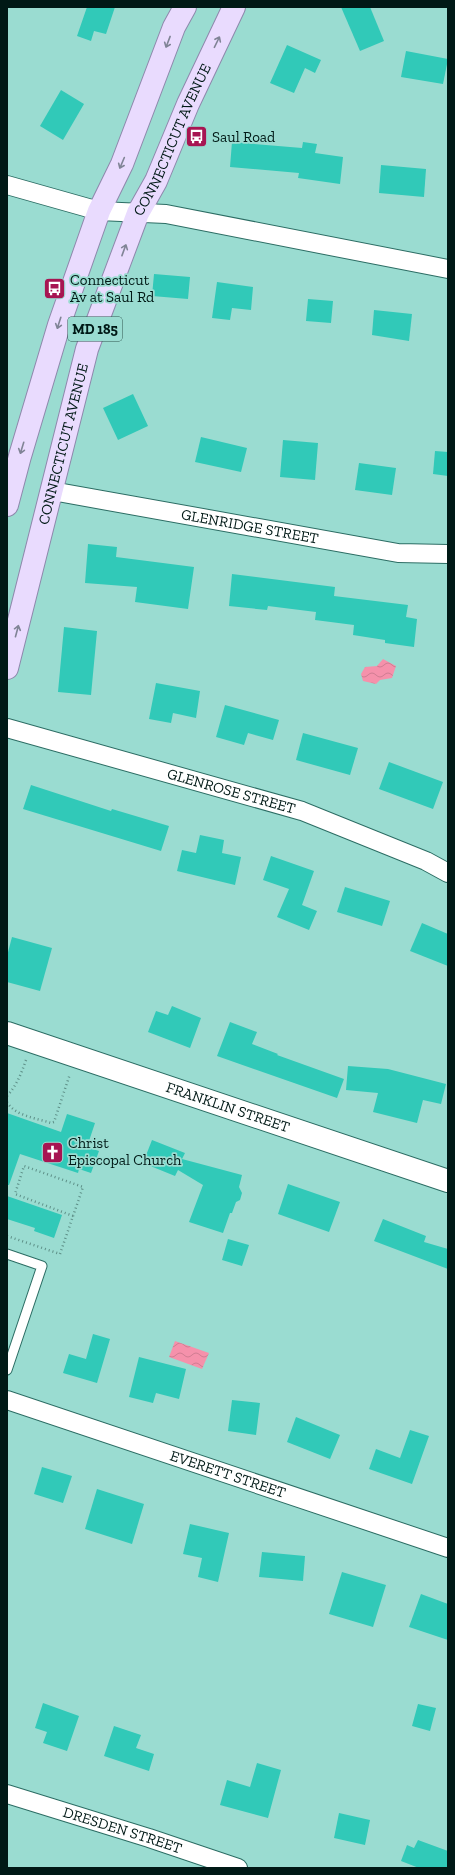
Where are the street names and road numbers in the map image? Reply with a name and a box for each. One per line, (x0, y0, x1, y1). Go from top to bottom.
street label: CONNECTICUT AVENUE (129, 61, 215, 219)
road number: MD 185 (68, 317, 122, 341)
street label: CONNECTICUT AVENUE (34, 361, 92, 526)
street label: GLENRIDGE STREET (180, 505, 320, 548)
street label: GLENROSE STREET (165, 765, 297, 818)
street label: FRANKLIN STREET (164, 1078, 292, 1136)
street label: EVERETT STREET (168, 1446, 288, 1502)
street label: DRESDEN STREET (61, 1803, 184, 1857)

